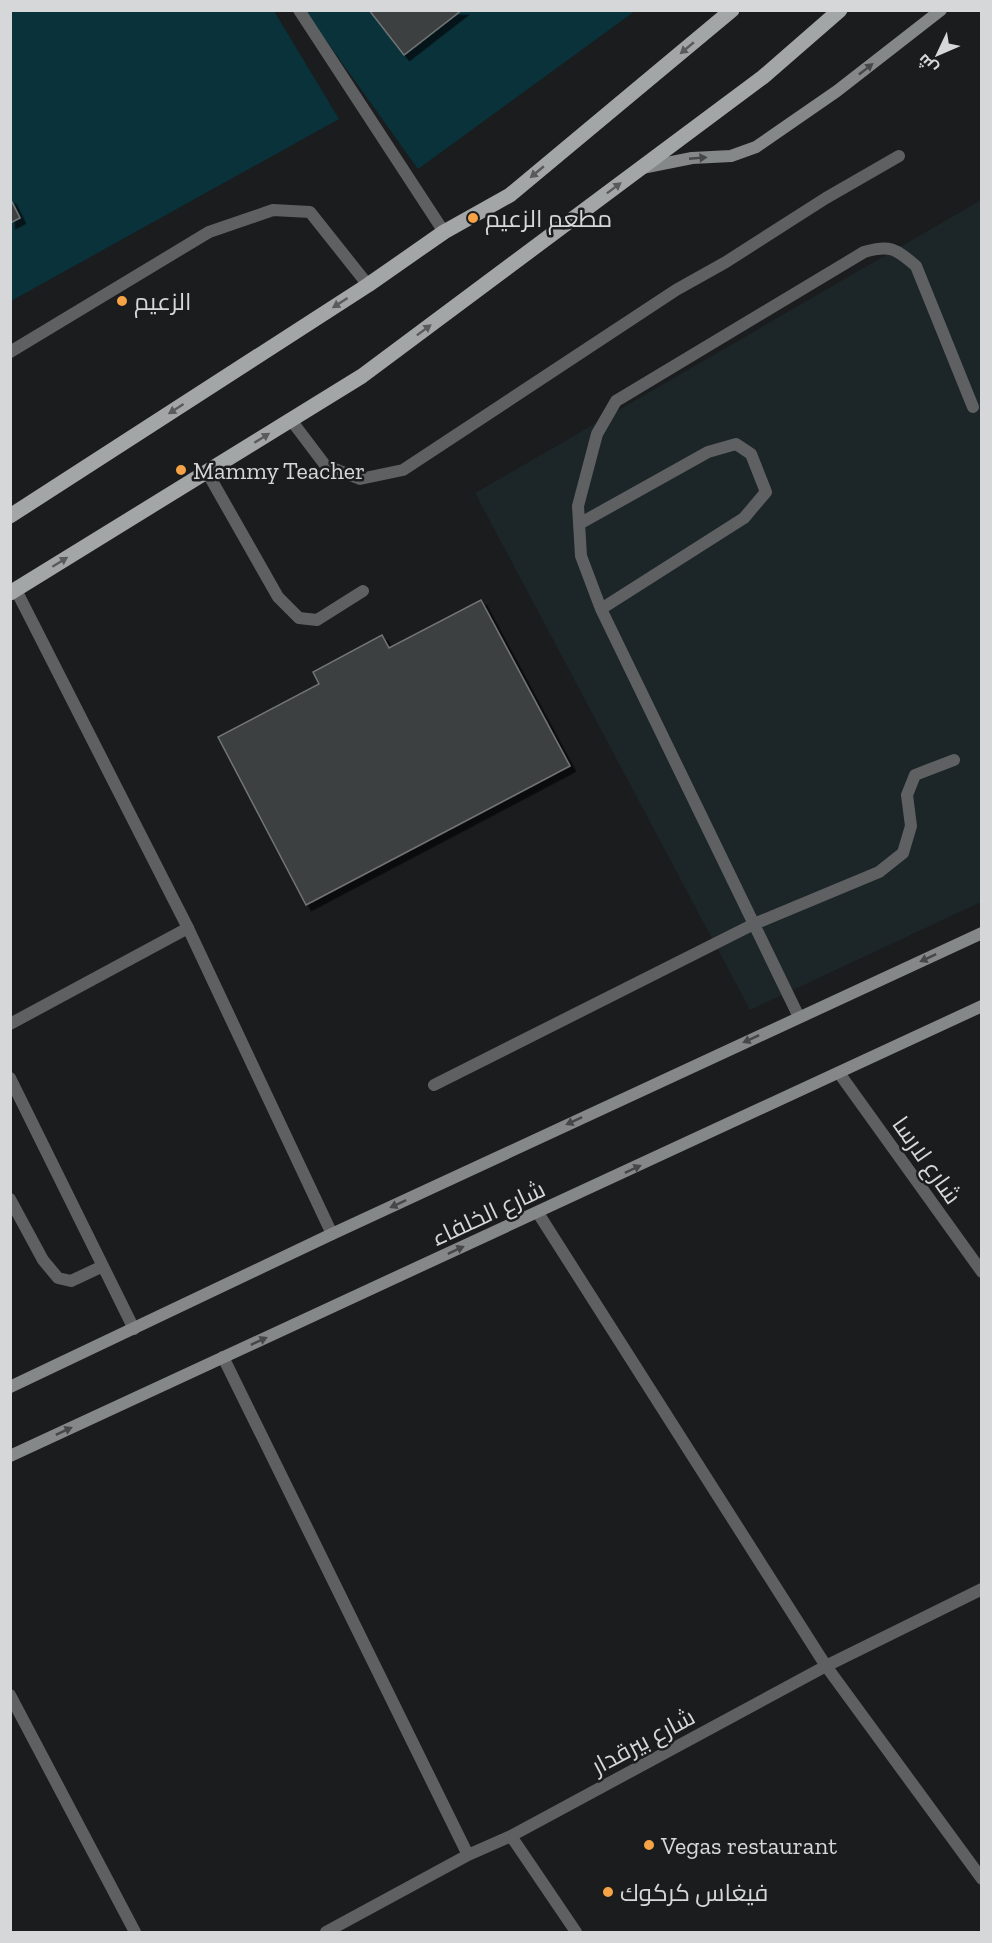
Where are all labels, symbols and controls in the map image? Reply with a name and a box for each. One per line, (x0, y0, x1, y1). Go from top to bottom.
north arrow (908, 24, 968, 84)
one-way arrow (679, 41, 695, 54)
text: ش (914, 50, 942, 78)
one-way arrow (859, 63, 874, 75)
one-way arrow (689, 153, 708, 163)
one-way arrow (530, 165, 545, 178)
one-way arrow (606, 182, 622, 194)
place label: مطعم الزعيم (485, 204, 612, 235)
marker: مطعم الزعيم (466, 211, 480, 225)
place label: الزعيم (134, 287, 191, 318)
marker: الزعيم (115, 294, 129, 308)
one-way arrow (332, 298, 348, 309)
one-way arrow (416, 324, 432, 336)
one-way arrow (168, 403, 184, 414)
one-way arrow (254, 432, 270, 443)
place label: Mammy Teacher (193, 456, 365, 485)
marker: Mammy Teacher (174, 463, 188, 477)
one-way arrow (52, 557, 69, 568)
one-way arrow (920, 953, 937, 962)
one-way arrow (743, 1035, 760, 1044)
street label: شارع لارسا (885, 1110, 968, 1211)
one-way arrow (566, 1117, 583, 1126)
one-way arrow (624, 1164, 641, 1173)
street label: شارع الخلفاء (426, 1174, 550, 1254)
one-way arrow (389, 1199, 406, 1208)
one-way arrow (447, 1246, 464, 1255)
one-way arrow (251, 1336, 268, 1345)
one-way arrow (55, 1427, 72, 1436)
street label: شارع بيرقدار (585, 1702, 701, 1783)
place label: Vegas restaurant (660, 1831, 837, 1860)
marker: Vegas restaurant (642, 1838, 656, 1852)
place label: فيغاس كركوك (620, 1878, 768, 1907)
marker: فيغاس كركوك (601, 1885, 615, 1899)

